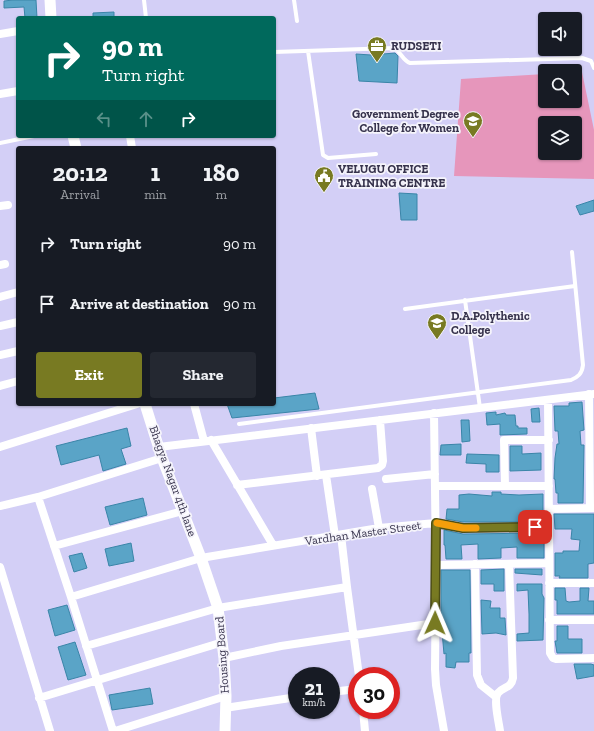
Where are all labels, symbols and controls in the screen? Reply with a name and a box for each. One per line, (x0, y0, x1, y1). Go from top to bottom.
map controls (538, 12, 582, 160)
button: sound (538, 12, 582, 56)
text: 90 m (102, 30, 163, 63)
icon: right (36, 32, 88, 84)
office icon: RUDSETI (366, 35, 388, 63)
place label: RUDSETI (391, 39, 441, 53)
text: Turn right (102, 64, 184, 86)
button: search (538, 64, 582, 108)
place label: Government Degree College for Women (352, 107, 459, 135)
icon: left (93, 108, 115, 130)
icon: ahead (135, 108, 157, 130)
icon: right (177, 108, 199, 130)
school or university icon: Government Degree College for Women (462, 110, 484, 138)
button: layers (538, 116, 582, 160)
text: 20:12 (52, 158, 108, 187)
text: 1 (151, 158, 160, 187)
text: 180 (203, 158, 239, 187)
place label: VELUGU OFFICE TRAINING CENTRE (338, 162, 445, 190)
public building icon: VELUGU OFFICE TRAINING CENTRE (313, 165, 335, 193)
text: Arrival (61, 187, 100, 202)
text: min (144, 187, 167, 202)
text: m (216, 187, 227, 202)
icon: right (36, 233, 58, 255)
text: Turn right (70, 235, 141, 253)
text: 90 m (223, 235, 256, 253)
icon: arrive (36, 293, 58, 315)
text: Arrive at destination (70, 295, 209, 313)
text: 90 m (223, 295, 256, 313)
place label: D.A.Polythenic College (451, 309, 530, 337)
school or university icon: D.A.Polythenic College (426, 312, 448, 340)
button: Exit (36, 352, 142, 398)
button: Share (150, 352, 256, 398)
street label: Bhagya Nagar 4th lane (146, 424, 200, 539)
pin (518, 510, 552, 544)
icon: arrive (524, 516, 546, 538)
street label: Vardhan Master Street (303, 518, 423, 548)
position arrow (414, 602, 456, 644)
street label: Housing Board (212, 616, 232, 694)
speed limit sign: 30 (348, 667, 400, 719)
text: 21 (305, 676, 323, 700)
text: km/h (303, 697, 325, 709)

